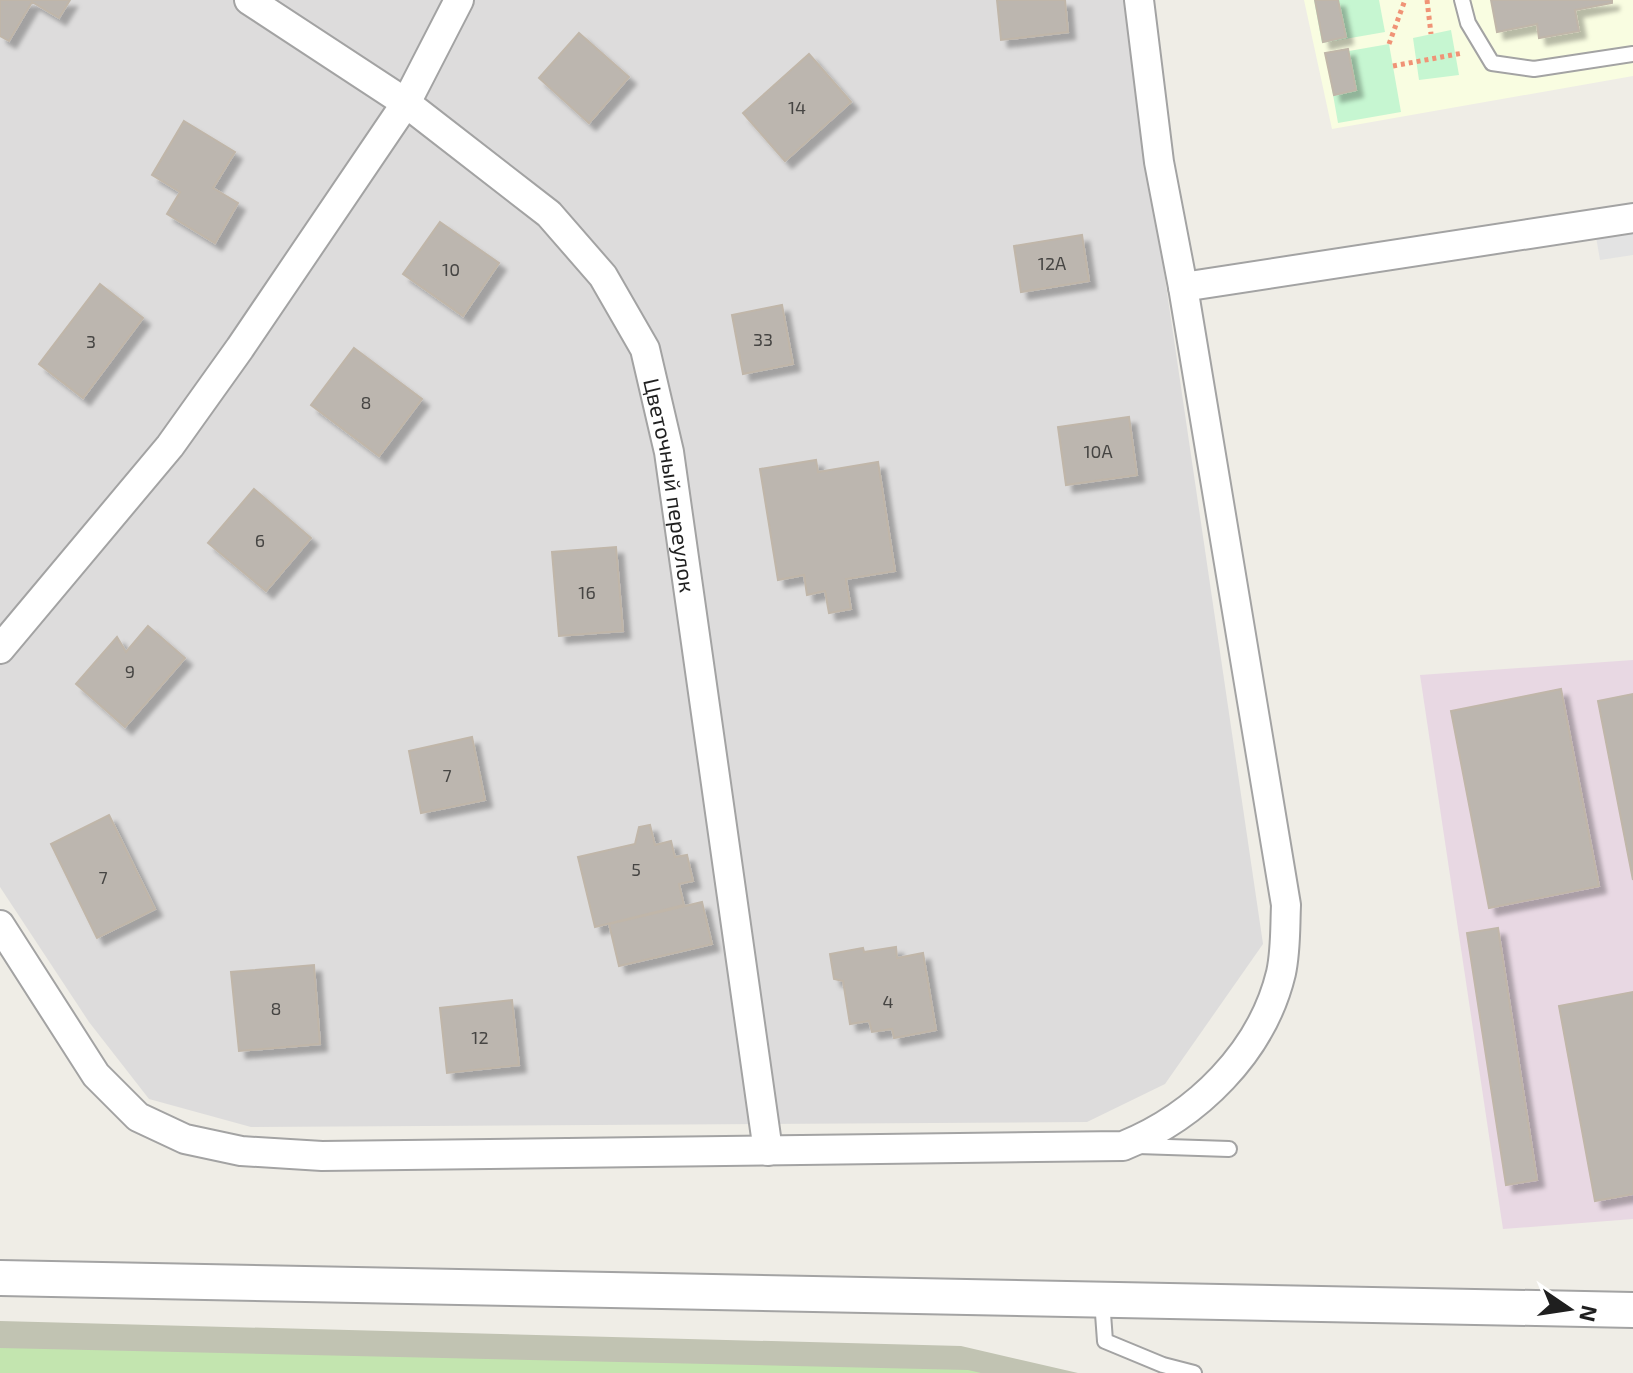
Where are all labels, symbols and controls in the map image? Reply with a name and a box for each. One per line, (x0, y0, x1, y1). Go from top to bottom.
house number: 14 (788, 96, 806, 118)
house number: 12А (1038, 252, 1067, 274)
house number: 10 (442, 258, 460, 280)
house number: 33 (753, 328, 773, 350)
house number: 3 (86, 330, 96, 352)
street label: Цветочный переулок (639, 375, 702, 594)
house number: 8 (361, 391, 371, 413)
house number: 10А (1083, 440, 1113, 462)
house number: 6 (255, 529, 265, 551)
house number: 16 (578, 581, 596, 603)
house number: 9 (125, 660, 135, 682)
house number: 7 (442, 764, 452, 786)
house number: 5 (631, 858, 641, 880)
house number: 7 (98, 866, 108, 888)
house number: 4 (882, 990, 894, 1012)
house number: 8 (271, 997, 281, 1019)
house number: 12 (471, 1026, 489, 1048)
north arrow (1529, 1269, 1609, 1349)
text: N (1575, 1303, 1604, 1324)

